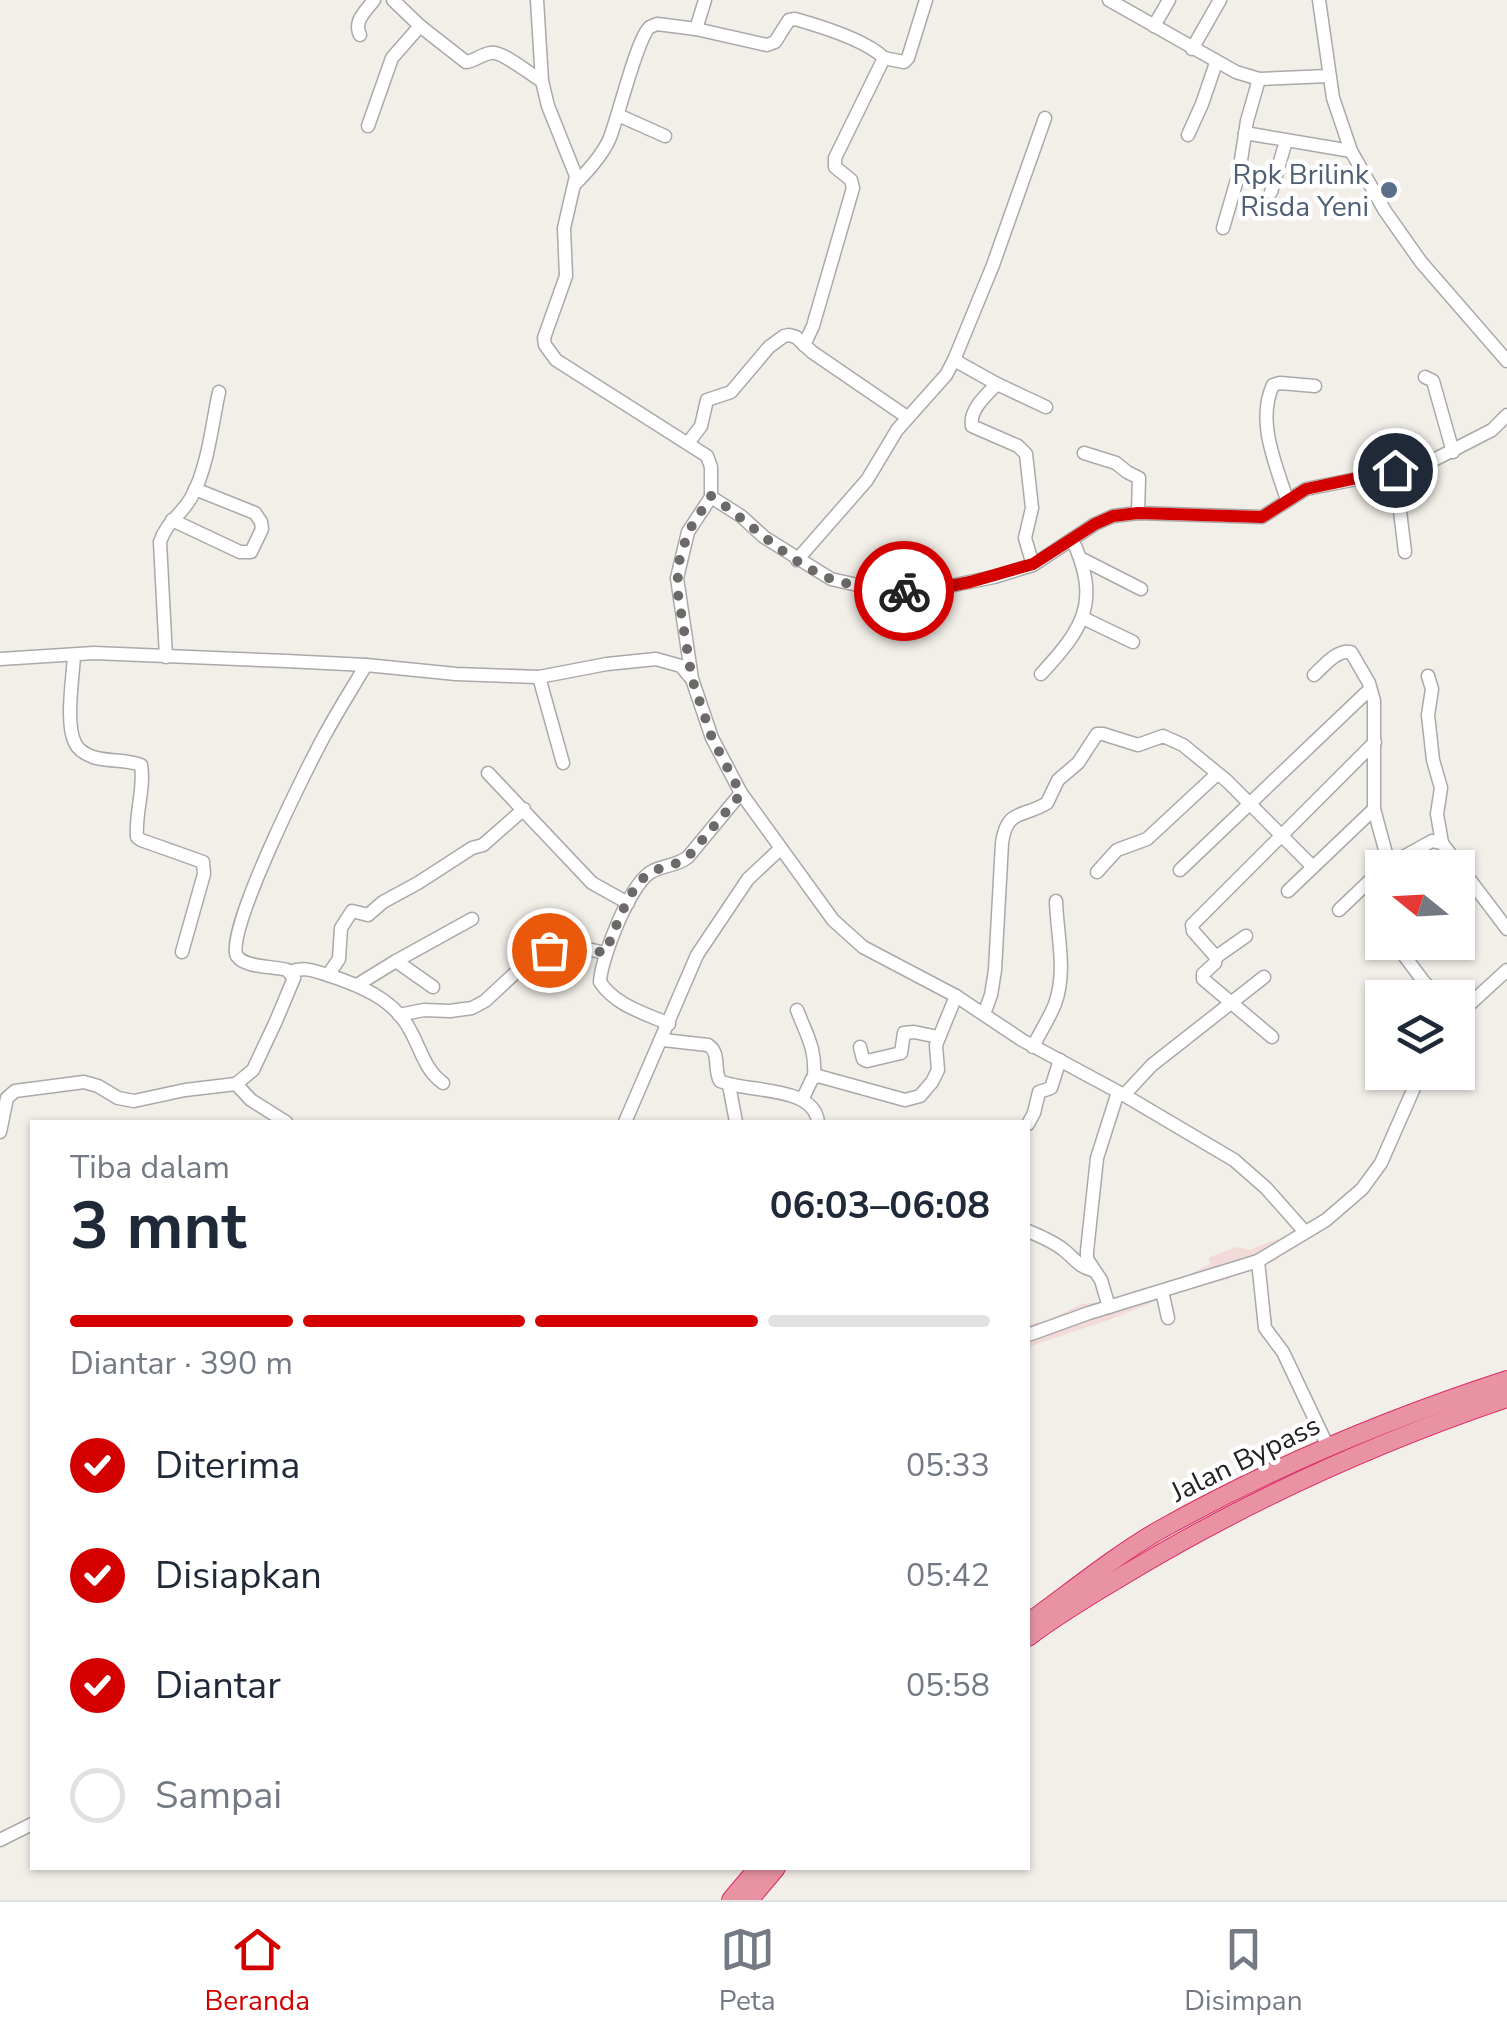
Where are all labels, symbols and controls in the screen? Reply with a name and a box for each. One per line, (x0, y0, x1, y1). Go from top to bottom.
place label: Rpk Brilink Risda Yeni (1233, 156, 1370, 226)
marker: Rpk Brilink Risda Yeni (1378, 179, 1400, 201)
pin (1353, 428, 1438, 513)
icon: home (1368, 443, 1423, 498)
courier (854, 541, 954, 641)
icon: bike (877, 564, 932, 619)
north arrow (1365, 850, 1475, 960)
map controls (1365, 850, 1475, 1090)
pin (507, 908, 592, 993)
icon: bag (522, 923, 577, 978)
button: layers (1365, 980, 1475, 1090)
text: Tiba dalam (70, 1146, 230, 1189)
text: 06:03–06:08 (770, 1180, 990, 1231)
text: 3 mnt (70, 1182, 247, 1271)
text: Diantar · 390 m (70, 1342, 293, 1385)
street label: Jalan Bypass (1164, 1406, 1326, 1512)
icon: check (70, 1438, 125, 1493)
text: Diterima (155, 1440, 300, 1491)
text: 05:33 (906, 1444, 990, 1487)
icon: check (70, 1548, 125, 1603)
text: Disiapkan (155, 1550, 322, 1601)
text: 05:42 (906, 1554, 990, 1597)
icon: check (70, 1658, 125, 1713)
text: Diantar (155, 1660, 281, 1711)
text: 05:58 (906, 1664, 990, 1707)
text: Sampai (155, 1770, 282, 1821)
tab: Beranda (204, 1922, 310, 2020)
tab: Peta (719, 1922, 775, 2020)
tab: Disimpan (1184, 1922, 1303, 2020)

